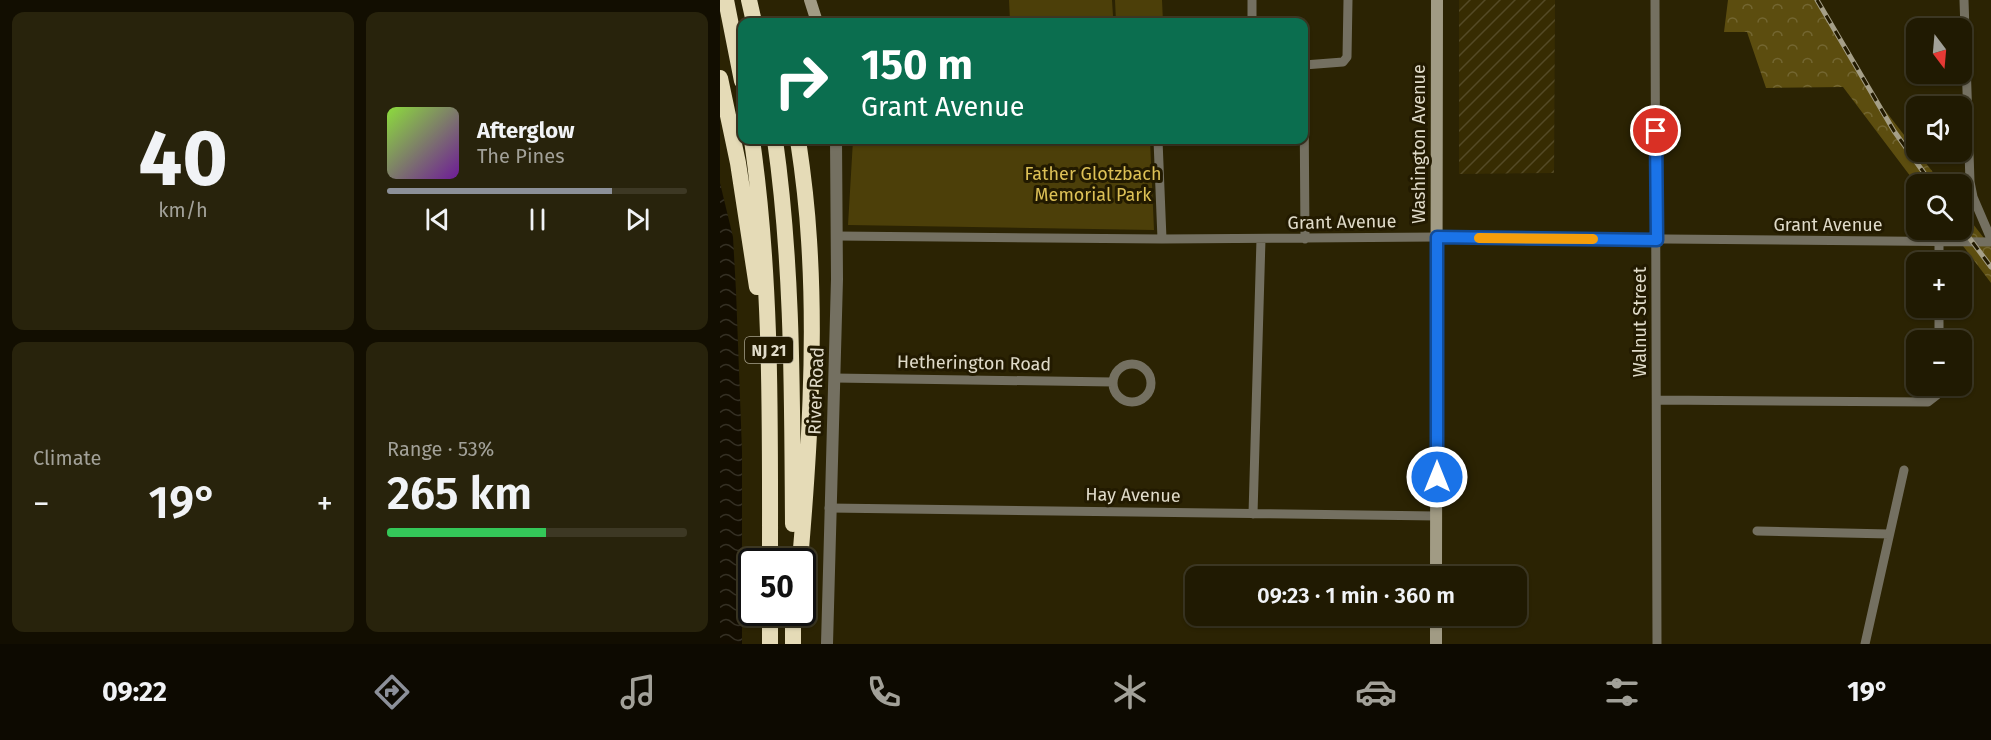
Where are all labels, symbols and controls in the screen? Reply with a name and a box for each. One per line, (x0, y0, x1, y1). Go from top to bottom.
north arrow (1906, 18, 1972, 84)
map controls (1906, 18, 1972, 396)
text: 150 m (861, 40, 973, 90)
icon: right (762, 42, 840, 120)
street label: Washington Avenue (1408, 64, 1430, 224)
text: Grant Avenue (861, 91, 1025, 123)
button: sound (1906, 96, 1972, 162)
pin (1630, 105, 1681, 156)
text: 40 (138, 112, 228, 206)
icon: arrive (1639, 114, 1672, 147)
text: Afterglow (477, 117, 574, 144)
text: The Pines (477, 144, 564, 168)
park label: Father Glotzbach Memorial Park (1025, 163, 1162, 206)
button: search (1906, 174, 1972, 240)
text: km/h (158, 198, 208, 222)
icon: previous (421, 203, 454, 236)
icon: pause (521, 203, 554, 236)
icon: next (621, 203, 654, 236)
street label: Grant Avenue (1287, 210, 1397, 234)
street label: Grant Avenue (1773, 214, 1883, 236)
button: + (1906, 252, 1972, 318)
street label: Walnut Street (1629, 266, 1651, 377)
button: − (1906, 330, 1972, 396)
road number: NJ 21 (745, 337, 793, 363)
street label: River Road (803, 347, 829, 435)
street label: Hetherington Road (897, 351, 1051, 375)
text: Range · 53% (387, 437, 494, 461)
position arrow (1405, 445, 1469, 509)
text: Climate (33, 446, 101, 470)
text: 265 km (387, 467, 532, 521)
text: 19° (149, 476, 217, 530)
street label: Hay Avenue (1085, 483, 1181, 507)
text: − (33, 484, 50, 524)
text: + (317, 484, 333, 524)
speed limit sign: 50 (738, 548, 816, 626)
text: 09:23 · 1 min · 360 m (1257, 582, 1455, 609)
icon: directions (371, 671, 413, 713)
icon: music (617, 671, 659, 713)
icon: phone (863, 671, 905, 713)
icon: climate (1109, 671, 1151, 713)
icon: car (1355, 671, 1397, 713)
icon: filters (1601, 671, 1643, 713)
text: 09:22 (102, 676, 167, 708)
text: 19° (1847, 676, 1889, 708)

